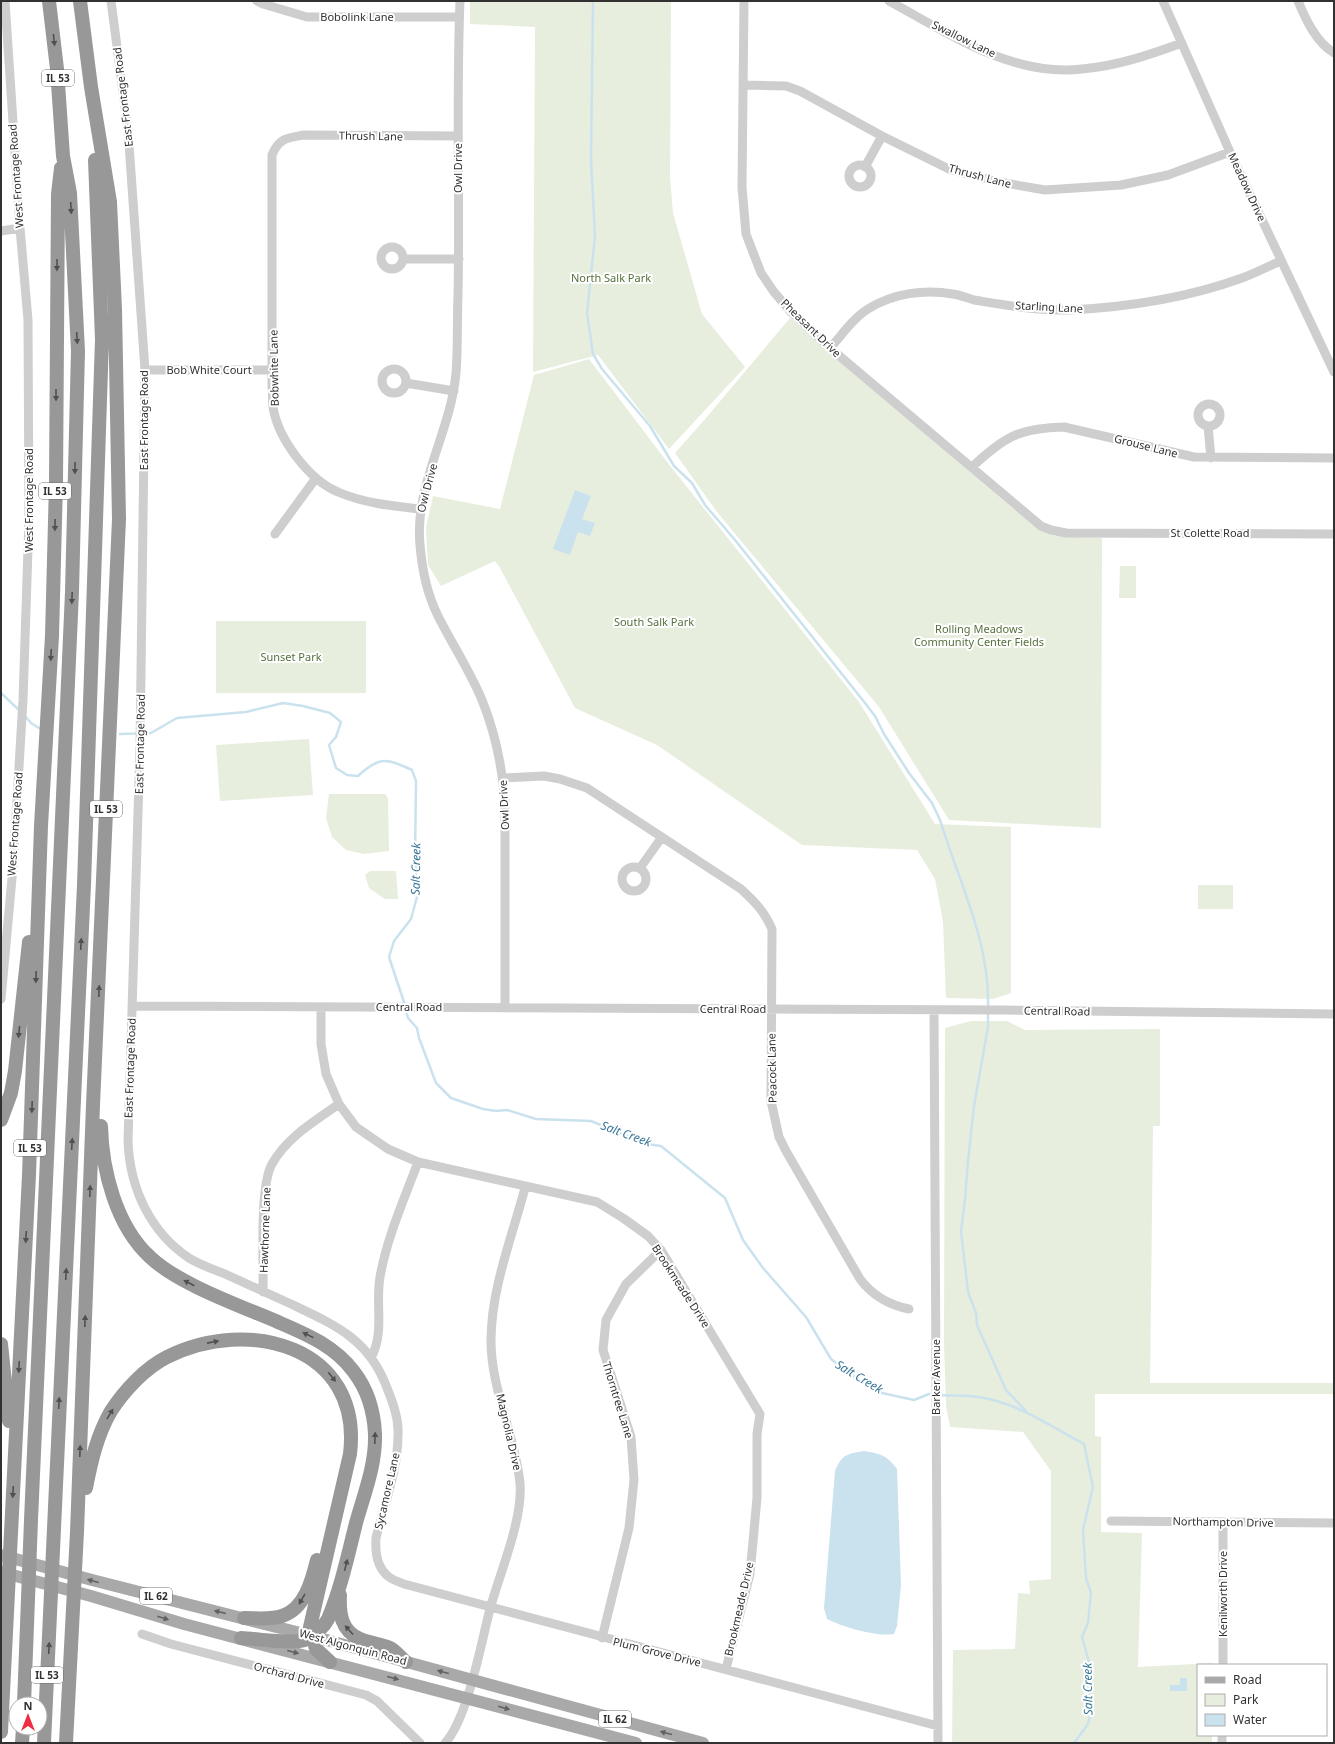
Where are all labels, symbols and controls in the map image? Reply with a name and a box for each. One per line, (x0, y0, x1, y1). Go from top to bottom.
street label: Bobolink Lane (320, 9, 394, 24)
street label: Swallow Lane (930, 17, 999, 61)
one-way arrow (50, 34, 57, 46)
street label: East Frontage Road (109, 46, 136, 148)
road number: IL 53 (42, 70, 74, 86)
street label: West Frontage Road (4, 124, 27, 229)
street label: Thrush Lane (339, 127, 403, 144)
street label: Owl Drive (450, 143, 465, 193)
street label: Meadow Drive (1225, 150, 1270, 224)
street label: Thrush Lane (947, 160, 1013, 191)
one-way arrow (68, 202, 74, 215)
one-way arrow (54, 259, 60, 272)
park label: North Salk Park (571, 270, 651, 285)
street label: Pheasant Drive (778, 295, 845, 360)
street label: Starling Lane (1015, 297, 1083, 316)
street label: Bobwhite Lane (265, 330, 282, 406)
one-way arrow (74, 332, 80, 345)
street label: Bob White Court (166, 362, 252, 377)
street label: East Frontage Road (136, 370, 151, 470)
one-way arrow (53, 389, 59, 402)
street label: Grouse Lane (1113, 430, 1180, 461)
street label: West Frontage Road (21, 448, 36, 552)
one-way arrow (72, 462, 78, 475)
street label: Owl Drive (413, 462, 440, 514)
road number: IL 53 (39, 483, 71, 499)
one-way arrow (51, 519, 58, 531)
street label: St Colette Road (1171, 525, 1249, 540)
one-way arrow (69, 592, 75, 605)
park label: South Salk Park (614, 614, 694, 629)
park label: Rolling Meadows Community Center Fields (914, 621, 1044, 649)
one-way arrow (48, 649, 54, 662)
park label: Sunset Park (260, 649, 322, 664)
street label: East Frontage Road (131, 694, 148, 794)
street label: West Frontage Road (3, 771, 26, 876)
street label: Owl Drive (495, 780, 512, 830)
road number: IL 53 (90, 801, 122, 817)
water label: Salt Creek (407, 842, 424, 895)
one-way arrow (78, 938, 85, 950)
one-way arrow (33, 971, 39, 984)
one-way arrow (95, 985, 102, 997)
street label: Central Road (376, 999, 442, 1014)
street label: Central Road (700, 1001, 766, 1016)
street label: Central Road (1024, 1002, 1090, 1019)
street label: East Frontage Road (120, 1018, 139, 1118)
one-way arrow (16, 1026, 22, 1038)
street label: Peacock Lane (763, 1033, 780, 1103)
one-way arrow (28, 1101, 35, 1113)
water label: Salt Creek (599, 1117, 655, 1151)
one-way arrow (68, 1138, 75, 1150)
road number: IL 53 (14, 1140, 46, 1156)
one-way arrow (87, 1184, 93, 1197)
street label: Hawthorne Lane (256, 1187, 273, 1273)
one-way arrow (23, 1231, 29, 1244)
street label: Brookmeade Drive (649, 1241, 714, 1330)
one-way arrow (62, 1268, 69, 1280)
one-way arrow (184, 1279, 195, 1286)
one-way arrow (82, 1315, 89, 1327)
one-way arrow (302, 1332, 314, 1339)
one-way arrow (207, 1339, 219, 1345)
street label: Barker Avenue (928, 1339, 943, 1415)
water label: Salt Creek (832, 1356, 887, 1398)
street label: Thorntree Lane (600, 1360, 637, 1440)
one-way arrow (16, 1361, 23, 1373)
one-way arrow (328, 1372, 336, 1383)
street label: Magnolia Drive (493, 1392, 526, 1472)
one-way arrow (56, 1397, 63, 1409)
one-way arrow (107, 1408, 114, 1420)
one-way arrow (371, 1432, 378, 1444)
one-way arrow (77, 1445, 84, 1457)
street label: Sycamore Lane (370, 1451, 403, 1531)
one-way arrow (9, 1486, 16, 1498)
street label: Northampton Drive (1172, 1513, 1274, 1530)
street label: Kenilworth Drive (1215, 1551, 1230, 1637)
one-way arrow (343, 1559, 349, 1571)
street label: Brookmeade Drive (720, 1560, 757, 1658)
one-way arrow (87, 1578, 99, 1584)
road number: IL 62 (140, 1588, 172, 1604)
one-way arrow (299, 1593, 306, 1605)
one-way arrow (213, 1609, 226, 1615)
one-way arrow (157, 1615, 170, 1621)
street label: West Algonquin Road (298, 1625, 409, 1668)
one-way arrow (344, 1625, 353, 1636)
street label: Plum Grove Drive (612, 1633, 703, 1670)
one-way arrow (45, 1642, 52, 1654)
one-way arrow (286, 1649, 299, 1655)
street label: Orchard Drive (252, 1658, 326, 1691)
water label: Salt Creek (1079, 1662, 1096, 1715)
legend (1197, 1664, 1327, 1736)
road number: IL 53 (31, 1667, 63, 1683)
one-way arrow (436, 1668, 449, 1674)
text: Road (1233, 1671, 1262, 1688)
one-way arrow (387, 1676, 400, 1682)
text: Park (1233, 1691, 1259, 1708)
north arrow (8, 1696, 48, 1736)
text: N (24, 1698, 32, 1713)
one-way arrow (497, 1706, 510, 1712)
road number: IL 62 (599, 1711, 631, 1727)
text: Water (1233, 1711, 1267, 1728)
one-way arrow (660, 1730, 672, 1736)

